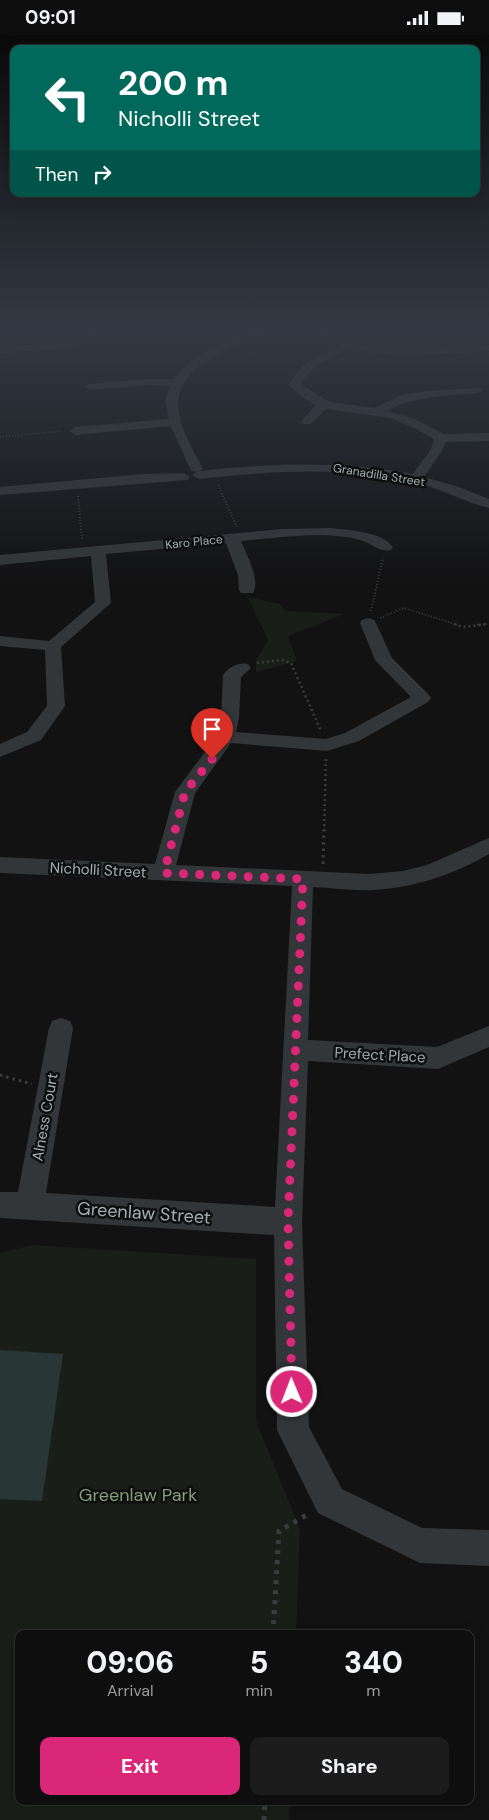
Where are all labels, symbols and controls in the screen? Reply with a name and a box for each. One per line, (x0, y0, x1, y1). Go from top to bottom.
text: 09:01 (25, 5, 76, 30)
text: 200 m (118, 60, 229, 106)
icon: left (35, 65, 100, 130)
text: Nicholli Street (118, 104, 260, 133)
icon: right (88, 160, 116, 188)
text: Then (35, 162, 78, 187)
street label: Granadilla Street (332, 460, 426, 490)
street label: Karo Place (165, 531, 224, 553)
pin (191, 708, 233, 759)
icon: arrive (198, 715, 226, 743)
street label: Nicholli Street (49, 857, 147, 883)
street label: Prefect Place (334, 1043, 426, 1067)
street label: Alness Court (27, 1071, 63, 1163)
street label: Greenlaw Street (76, 1196, 212, 1230)
position arrow (265, 1365, 317, 1417)
park label: Greenlaw Park (79, 1483, 197, 1507)
text: 09:06 (86, 1643, 174, 1682)
text: 5 (250, 1643, 269, 1682)
text: 340 (344, 1643, 403, 1682)
text: Arrival (107, 1680, 154, 1701)
text: min (246, 1680, 273, 1701)
text: m (366, 1680, 381, 1701)
button: Exit (40, 1737, 240, 1795)
button: Share (250, 1737, 449, 1795)

